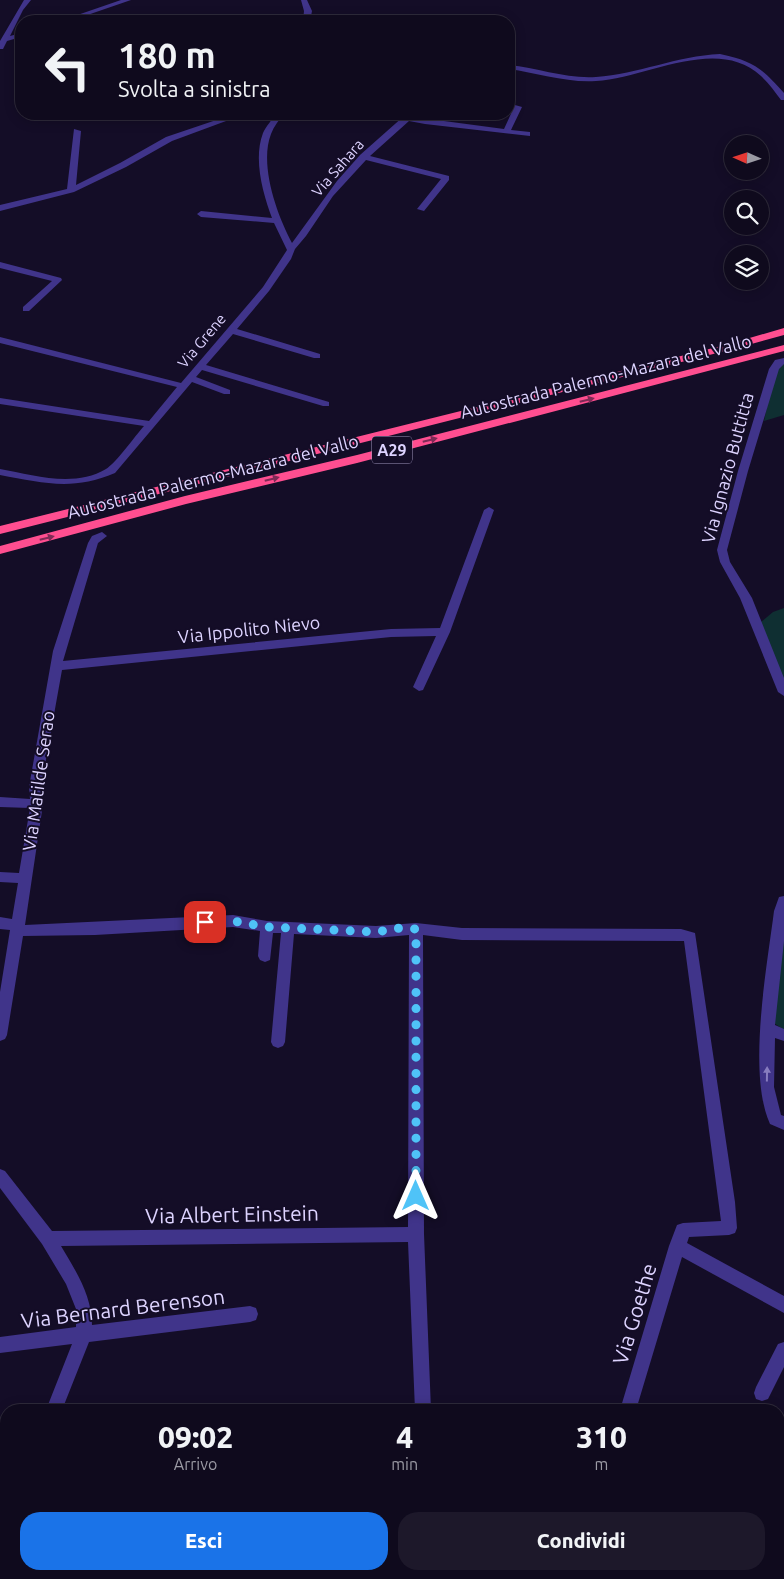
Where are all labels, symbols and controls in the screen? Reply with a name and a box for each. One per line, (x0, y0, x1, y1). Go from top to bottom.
icon: left (35, 35, 100, 100)
text: 180 m (118, 35, 216, 75)
text: Svolta a sinistra (118, 76, 271, 101)
north arrow (724, 135, 769, 180)
map controls (724, 135, 769, 290)
street label: Via Sahara (308, 136, 367, 200)
button: search (724, 190, 769, 235)
button: layers (724, 245, 769, 290)
street label: Via Grene (174, 310, 229, 371)
street label: Autostrada Palermo-Mazara del Vallo (458, 330, 753, 422)
street label: Via Ignazio Buttitta (697, 390, 757, 545)
one-way arrow (580, 396, 595, 404)
street label: Autostrada Palermo-Mazara del Vallo (65, 430, 360, 522)
road number: A29 (372, 436, 412, 464)
one-way arrow (422, 436, 437, 444)
one-way arrow (265, 475, 280, 483)
one-way arrow (40, 534, 55, 542)
street label: Via Ippolito Nievo (177, 612, 321, 646)
street label: Via Matilde Serao (18, 709, 58, 852)
pin (184, 901, 226, 943)
icon: arrive (191, 908, 219, 936)
one-way arrow (763, 1066, 771, 1082)
position arrow (389, 1169, 441, 1221)
street label: Via Albert Einstein (145, 1200, 319, 1228)
street label: Via Goethe (607, 1260, 661, 1367)
street label: Via Bernard Berenson (20, 1284, 226, 1332)
text: 09:02 (158, 1420, 233, 1454)
text: 4 (396, 1420, 413, 1454)
text: 310 (576, 1420, 627, 1454)
text: Arrivo (174, 1455, 217, 1473)
text: min (391, 1455, 418, 1473)
text: m (595, 1455, 608, 1473)
button: Esci (20, 1512, 388, 1570)
button: Condividi (398, 1512, 765, 1570)

